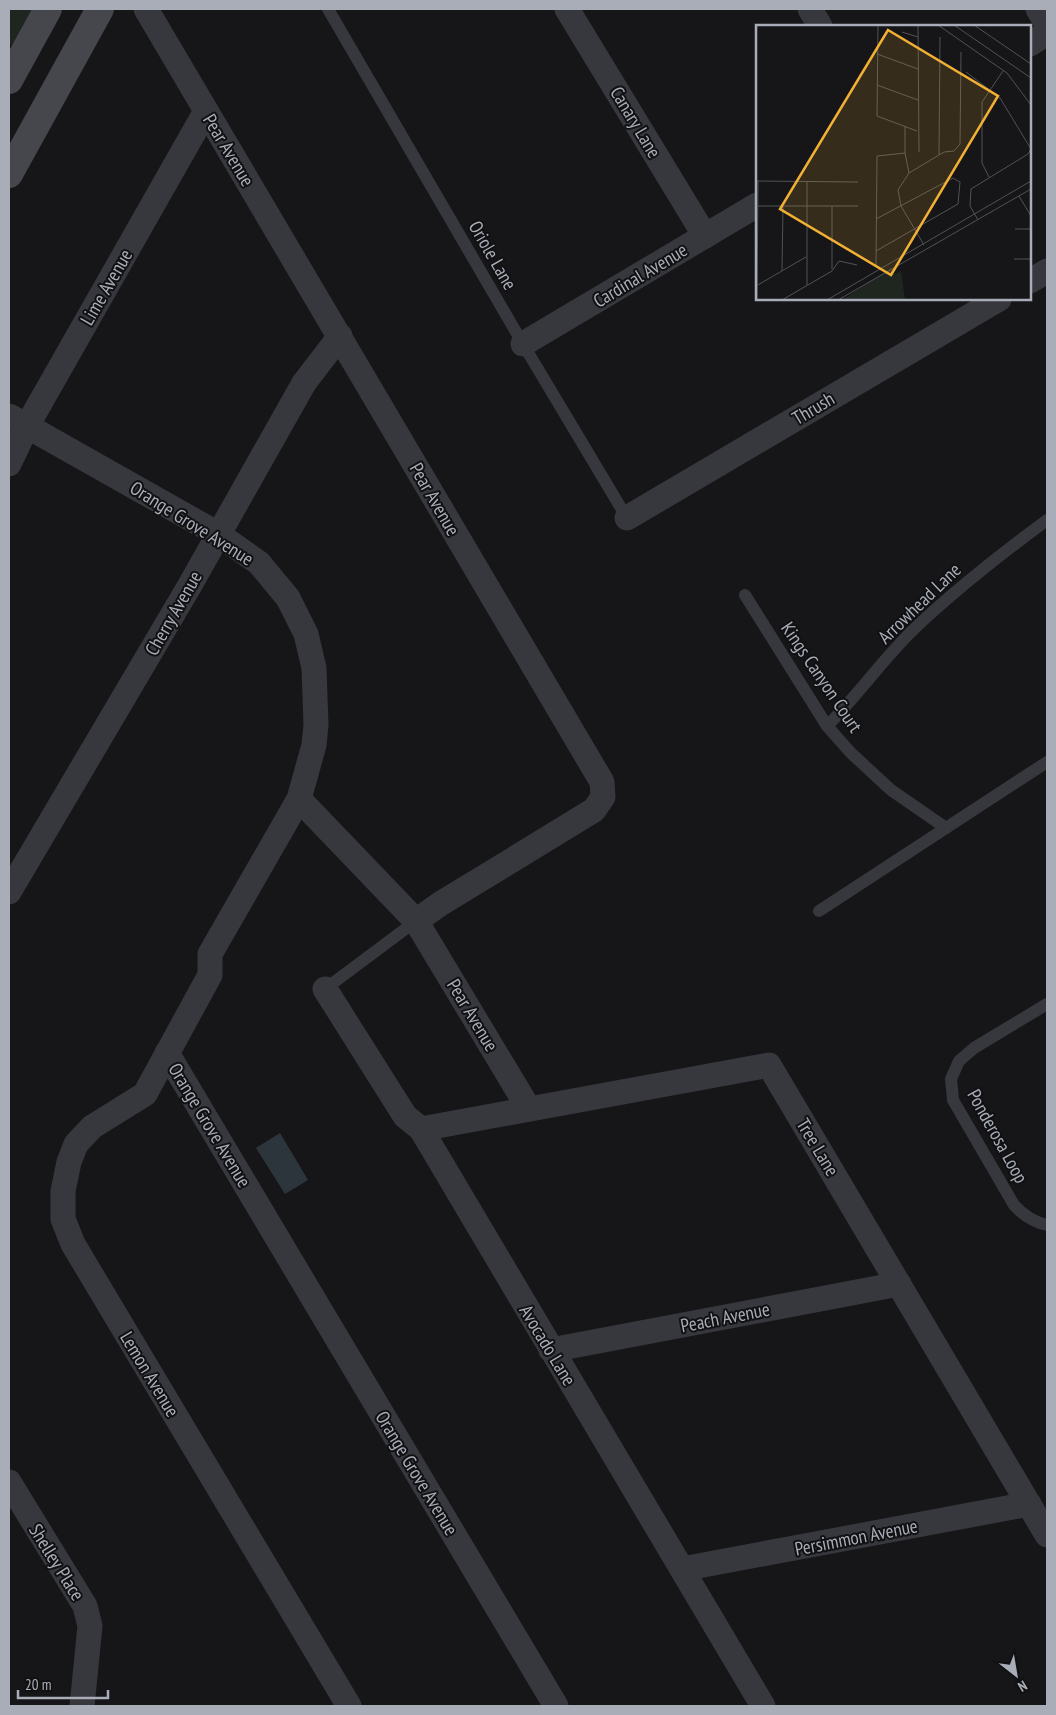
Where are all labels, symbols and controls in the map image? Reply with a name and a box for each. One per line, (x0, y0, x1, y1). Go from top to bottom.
inset map (756, 25, 1031, 300)
street label: Canary Lane (605, 82, 667, 162)
street label: Pear Avenue (198, 109, 260, 191)
street label: Oriole Lane (464, 216, 522, 294)
street label: Cardinal Avenue (589, 237, 692, 312)
street label: Lime Avenue (75, 245, 137, 329)
street label: Thrush (787, 386, 839, 430)
street label: Pear Avenue (405, 458, 466, 540)
street label: Orange Grove Avenue (126, 475, 258, 571)
street label: Arrowhead Lane (872, 557, 966, 648)
street label: Cherry Avenue (139, 566, 207, 659)
street label: Kings Canyon Court (776, 617, 868, 737)
street label: Pear Avenue (442, 974, 504, 1056)
street label: Orange Grove Avenue (163, 1058, 257, 1192)
street label: Ponderosa Loop (962, 1085, 1034, 1187)
street label: Tree Lane (791, 1114, 845, 1180)
street label: Peach Avenue (678, 1297, 772, 1337)
street label: Avocado Lane (514, 1300, 582, 1390)
street label: Lemon Avenue (115, 1327, 185, 1421)
street label: Orange Grove Avenue (370, 1406, 464, 1540)
street label: Persimmon Avenue (793, 1513, 920, 1561)
street label: Shelley Place (24, 1519, 90, 1605)
north arrow (991, 1650, 1041, 1700)
scale bar (18, 1668, 108, 1700)
text: 20 m (25, 1675, 51, 1694)
text: N (1015, 1676, 1031, 1696)

